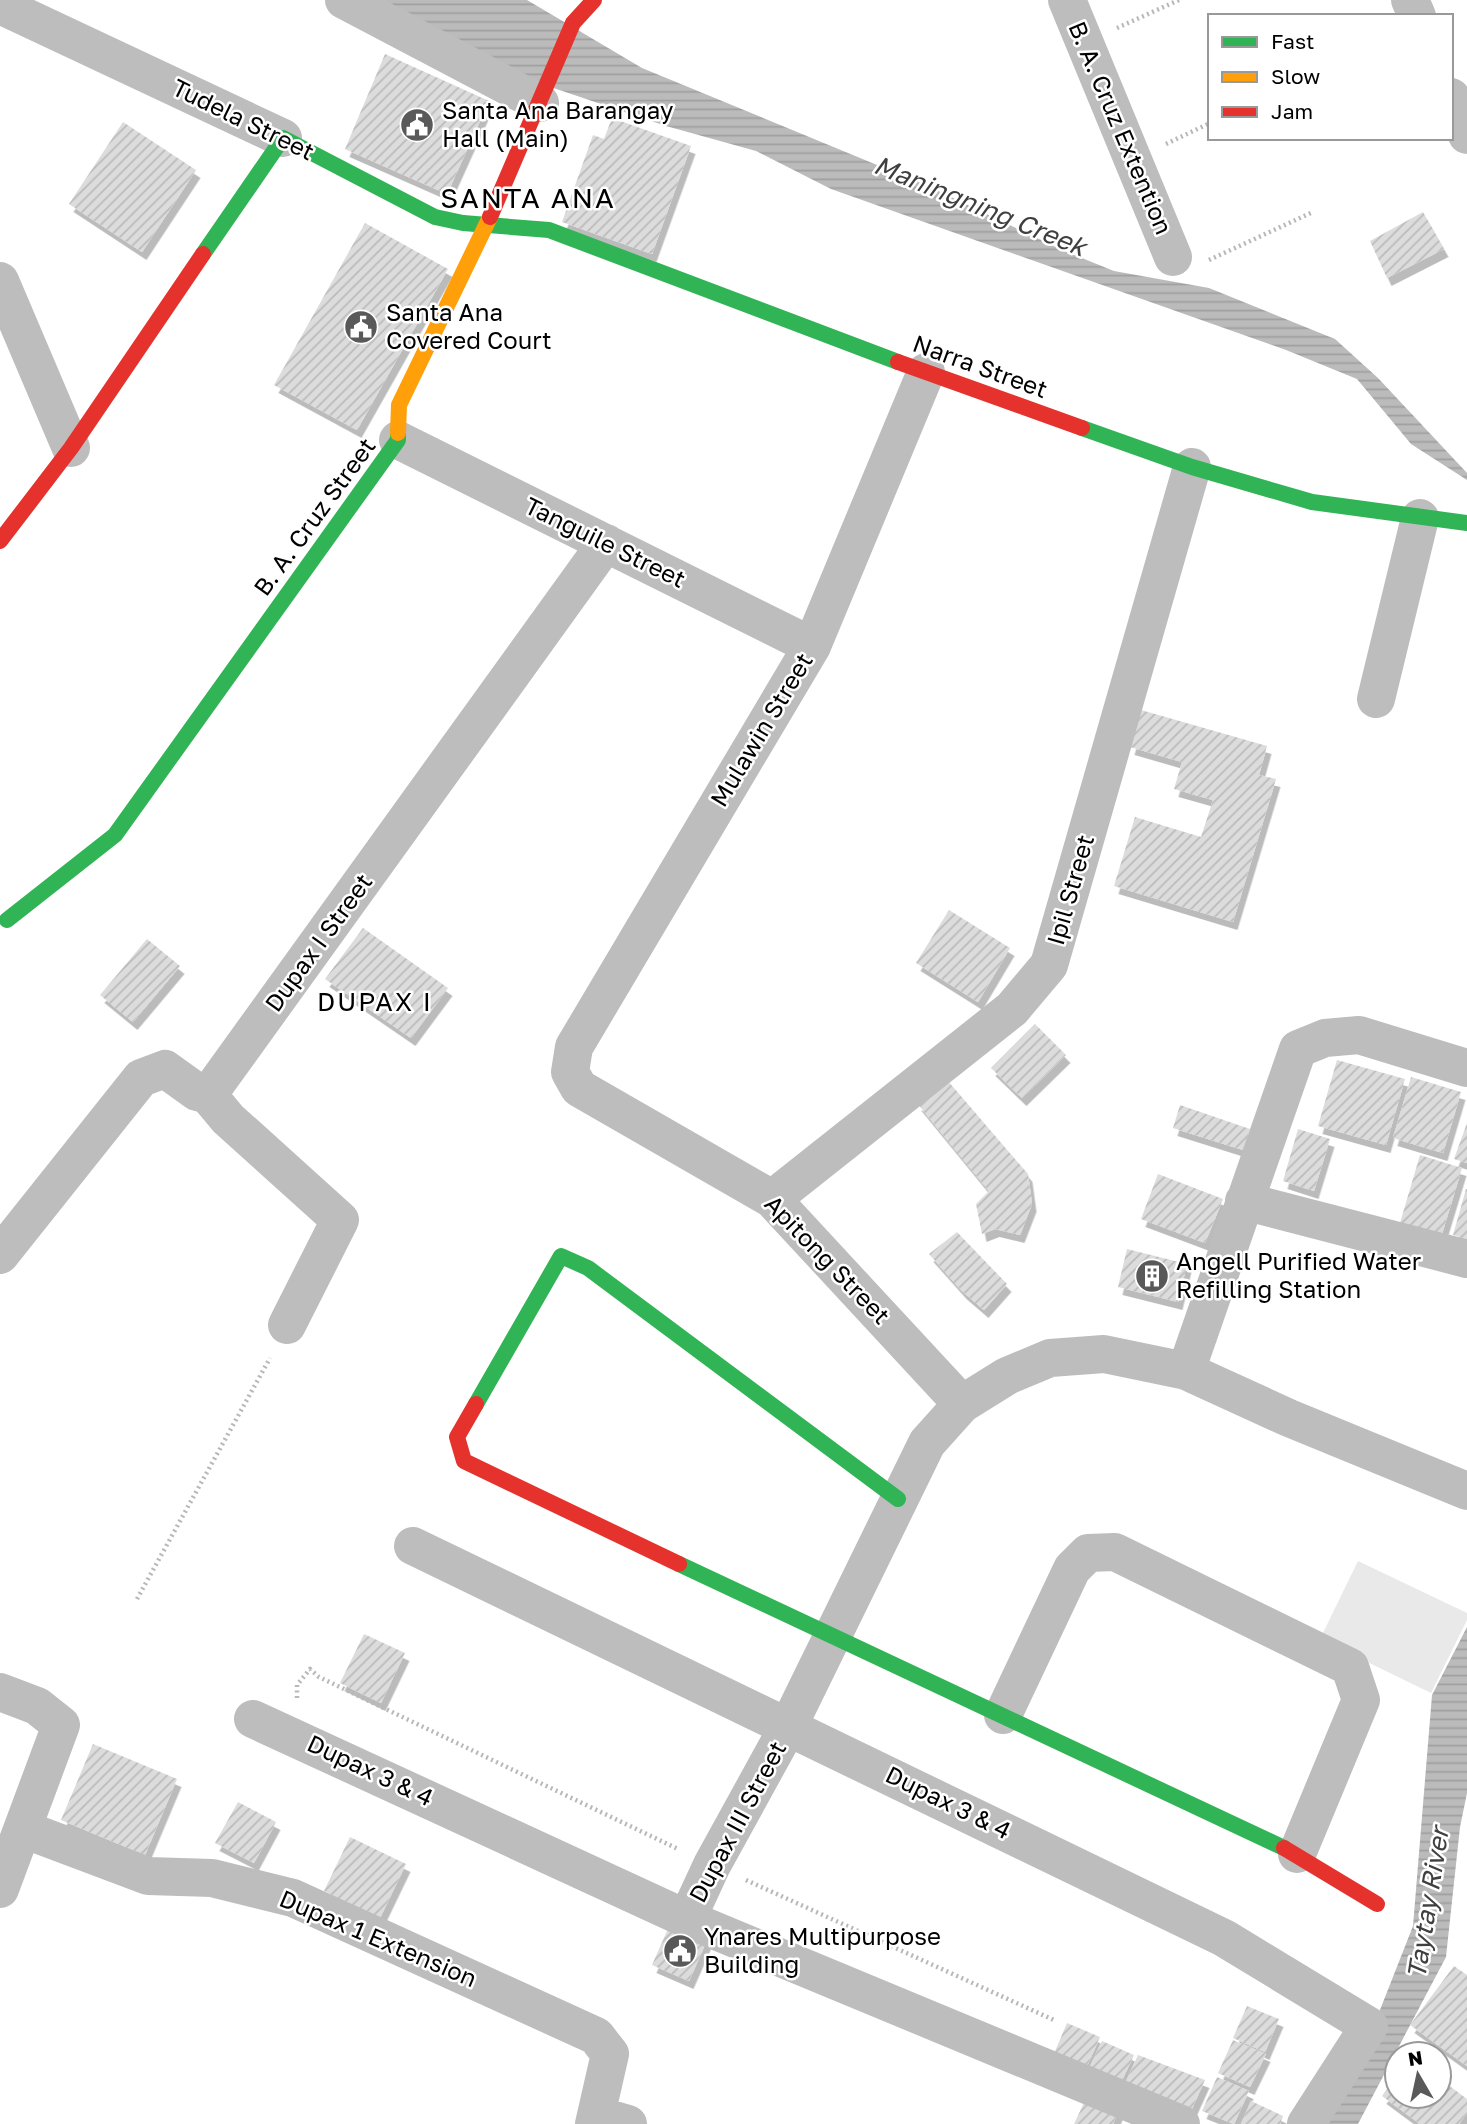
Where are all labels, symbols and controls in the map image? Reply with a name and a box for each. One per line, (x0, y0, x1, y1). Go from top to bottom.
legend (1208, 14, 1453, 140)
street label: B. A. Cruz Extention (1063, 17, 1179, 238)
text: Fast (1271, 28, 1314, 54)
text: Slow (1271, 63, 1320, 89)
street label: Tudela Street (168, 72, 319, 165)
place label: Santa Ana Barangay Hall (Main) (442, 95, 673, 152)
text: Jam (1271, 98, 1313, 124)
public building icon: Santa Ana Barangay Hall (Main) (398, 106, 436, 144)
water label: Maningning Creek (870, 149, 1093, 263)
district label: SANTA ANA (440, 181, 616, 214)
place label: Santa Ana Covered Court (386, 297, 552, 354)
public building icon: Santa Ana Covered Court (342, 308, 380, 346)
street label: Narra Street (909, 328, 1052, 403)
street label: B. A. Cruz Street (247, 432, 381, 601)
street label: Tanguile Street (521, 490, 691, 593)
street label: Mulawin Street (704, 647, 818, 811)
street label: Ipil Street (1040, 831, 1099, 948)
street label: Dupax I Street (258, 867, 378, 1017)
district label: DUPAX I (317, 986, 433, 1017)
street label: Apitong Street (759, 1189, 897, 1329)
place label: Angell Purified Water Refilling Station (1176, 1246, 1421, 1303)
building icon: Angell Purified Water Refilling Station (1133, 1257, 1171, 1295)
street label: Dupax 3 & 4 (303, 1728, 438, 1811)
street label: Dupax III Street (682, 1736, 791, 1907)
street label: Dupax 3 & 4 (881, 1759, 1016, 1844)
water label: Taytay River (1400, 1821, 1455, 1981)
street label: Dupax 1 Extension (276, 1883, 482, 1992)
place label: Ynares Multipurpose Building (704, 1921, 941, 1978)
public building icon: Ynares Multipurpose Building (661, 1932, 699, 1970)
north arrow (1383, 2040, 1453, 2110)
text: N (1406, 2045, 1424, 2070)

